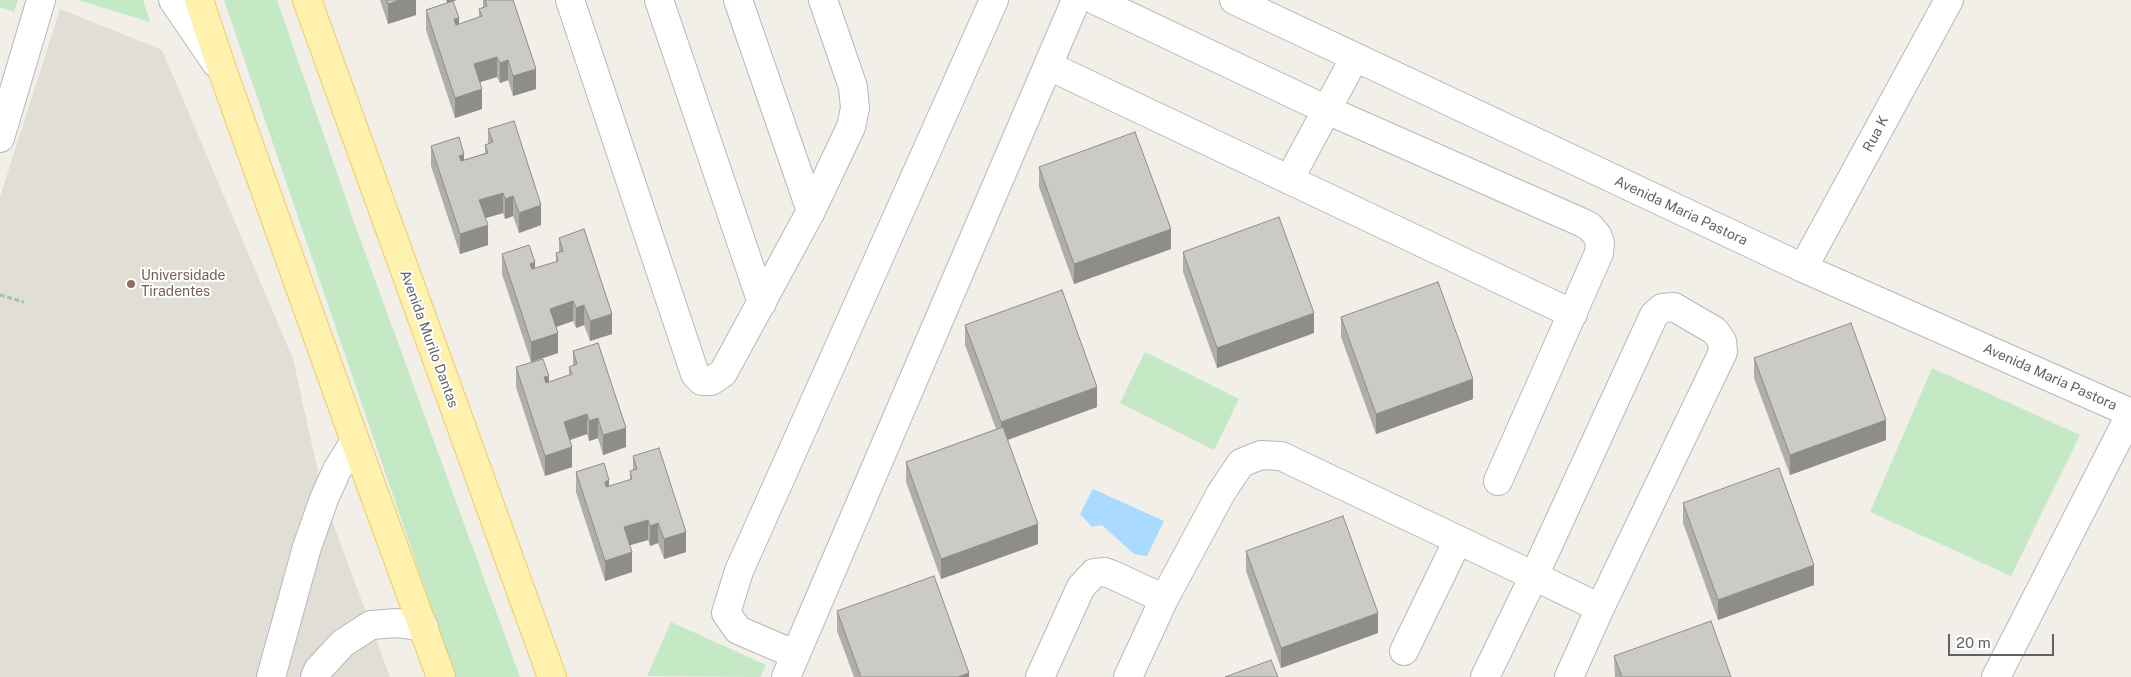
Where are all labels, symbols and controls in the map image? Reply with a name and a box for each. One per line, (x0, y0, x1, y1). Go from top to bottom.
street label: Rua K (1860, 113, 1892, 155)
street label: Avenida Maria Pastora (1612, 173, 1750, 249)
place label: Universidade Tiradentes (141, 268, 226, 300)
street label: Avenida Murilo Dantas (396, 268, 462, 410)
marker: Universidade Tiradentes (125, 278, 137, 290)
street label: Avenida Maria Pastora (1981, 340, 2119, 414)
scale bar (1951, 624, 2057, 656)
text: 20 m (1956, 634, 1991, 651)

